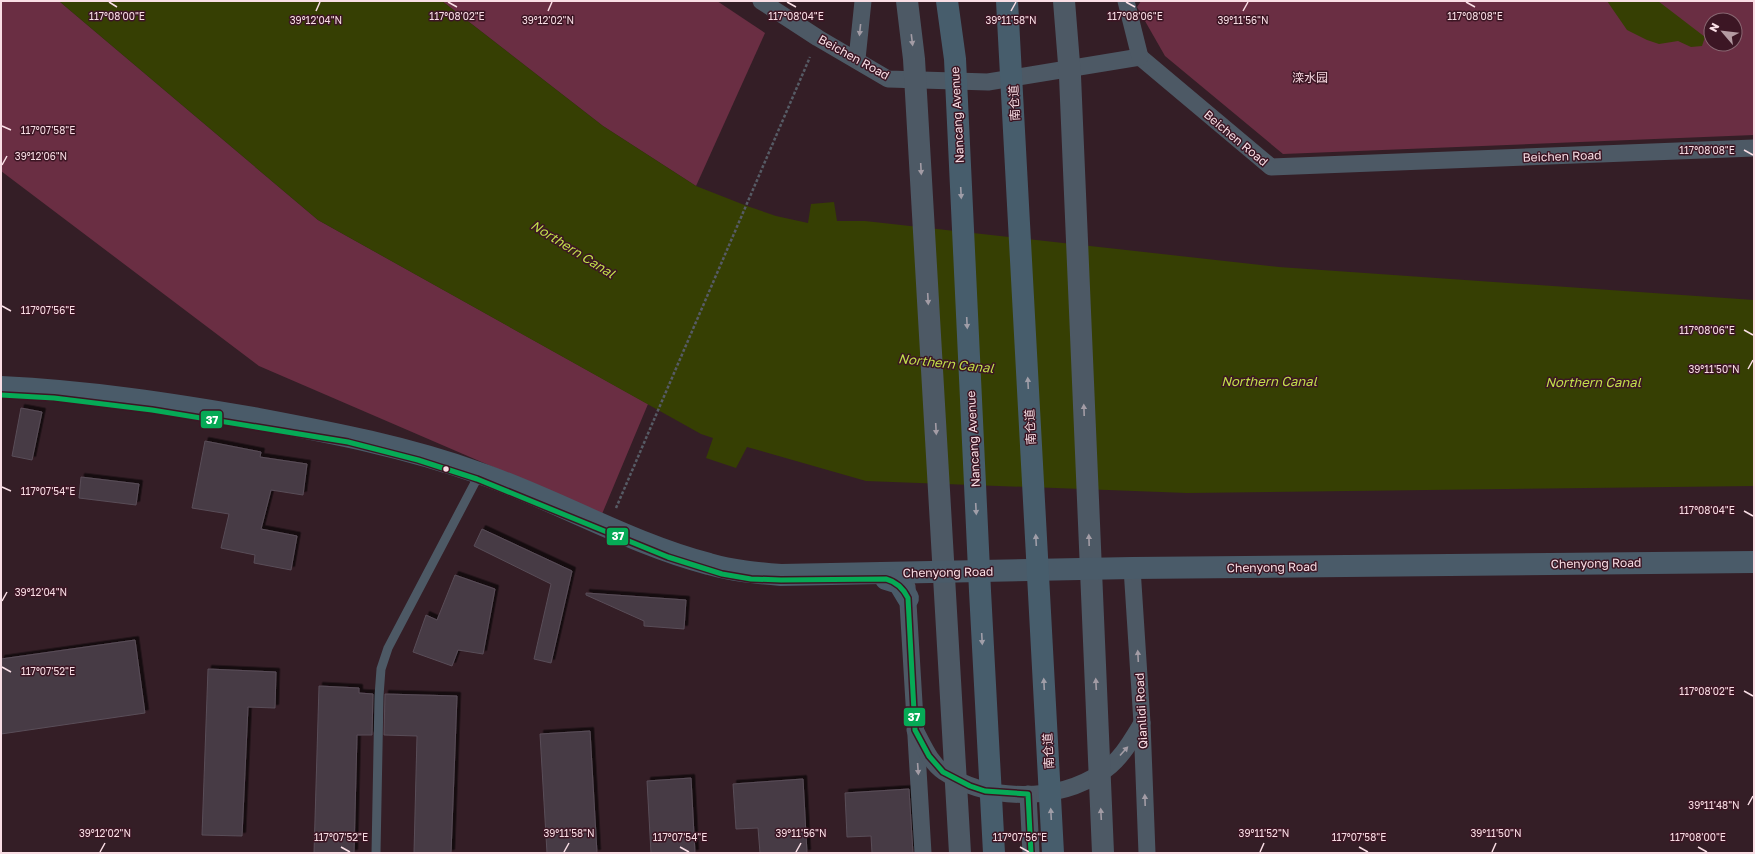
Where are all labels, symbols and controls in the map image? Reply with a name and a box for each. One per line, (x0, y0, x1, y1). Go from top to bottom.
text: 117°08'00"E (89, 10, 145, 22)
text: 117°08'02"E (429, 10, 485, 22)
text: 117°08'04"E (768, 10, 824, 22)
text: 117°08'06"E (1107, 10, 1163, 22)
text: 117°08'08"E (1447, 10, 1503, 22)
north arrow (1703, 12, 1743, 52)
text: 39°12'04"N (290, 14, 342, 26)
text: 39°12'02"N (522, 14, 574, 26)
text: 39°11'58"N (985, 14, 1037, 26)
text: 39°11'56"N (1217, 14, 1269, 26)
text: N (1706, 20, 1721, 34)
one-way arrow (857, 24, 863, 36)
street label: Beichen Road (816, 31, 892, 83)
one-way arrow (909, 34, 915, 46)
street label: Nancang Avenue (947, 66, 967, 164)
park label: 滦水园 (1292, 70, 1328, 85)
street label: 南仓道 (1006, 85, 1022, 121)
street label: Beichen Road (1201, 107, 1271, 169)
text: 117°07'58"E (21, 124, 75, 136)
text: 117°08'08"E (1679, 144, 1735, 156)
street label: Beichen Road (1522, 147, 1602, 165)
text: 39°12'06"N (15, 150, 67, 162)
one-way arrow (917, 163, 924, 175)
one-way arrow (958, 187, 964, 200)
water label: Northern Canal (528, 217, 619, 282)
one-way arrow (925, 293, 932, 305)
text: 117°07'56"E (21, 304, 75, 316)
one-way arrow (964, 317, 970, 330)
text: 117°08'06"E (1679, 324, 1735, 336)
water label: Northern Canal (898, 350, 995, 376)
text: 39°11'50"N (1688, 363, 1740, 375)
water label: Northern Canal (1221, 373, 1318, 389)
water label: Northern Canal (1545, 374, 1642, 390)
one-way arrow (1024, 377, 1031, 389)
street label: Nancang Avenue (963, 390, 983, 488)
one-way arrow (1081, 403, 1087, 416)
street label: 南仓道 (1022, 409, 1038, 445)
line badge: 37 (200, 410, 223, 429)
text: 37 (206, 413, 218, 426)
one-way arrow (932, 423, 939, 435)
unlabelled marker (441, 464, 451, 474)
text: 117°07'54"E (21, 485, 75, 497)
one-way arrow (972, 503, 979, 515)
text: 117°08'04"E (1679, 504, 1735, 516)
line badge: 37 (606, 527, 629, 546)
text: 37 (612, 529, 624, 542)
one-way arrow (1033, 534, 1040, 546)
one-way arrow (1086, 534, 1093, 546)
street label: Chenyong Road (1551, 555, 1641, 571)
street label: Chenyong Road (1227, 559, 1317, 575)
street label: Chenyong Road (903, 564, 993, 580)
text: 39°12'04"N (15, 586, 67, 598)
one-way arrow (979, 633, 986, 645)
one-way arrow (1135, 650, 1142, 662)
text: 117°07'52"E (21, 665, 75, 677)
street label: Qianlidi Road (1132, 673, 1150, 749)
one-way arrow (1041, 677, 1047, 690)
one-way arrow (1092, 678, 1099, 690)
text: 117°08'02"E (1679, 685, 1735, 697)
line badge: 37 (903, 707, 926, 727)
text: 37 (908, 710, 920, 723)
street label: 南仓道 (1040, 733, 1056, 769)
one-way arrow (1119, 745, 1128, 756)
one-way arrow (915, 763, 921, 776)
one-way arrow (1142, 793, 1148, 806)
text: 39°11'48"N (1688, 799, 1740, 811)
one-way arrow (1048, 807, 1054, 820)
one-way arrow (1098, 808, 1105, 820)
text: 39°12'02"N (79, 827, 131, 839)
text: 39°11'58"N (543, 827, 595, 839)
text: 39°11'56"N (775, 827, 827, 839)
text: 39°11'52"N (1239, 827, 1289, 839)
text: 39°11'50"N (1470, 827, 1522, 839)
text: 117°07'52"E (314, 831, 368, 843)
text: 117°07'54"E (653, 831, 707, 843)
text: 117°07'56"E (993, 831, 1047, 843)
text: 117°07'58"E (1332, 831, 1386, 843)
text: 117°08'00"E (1670, 831, 1726, 843)

